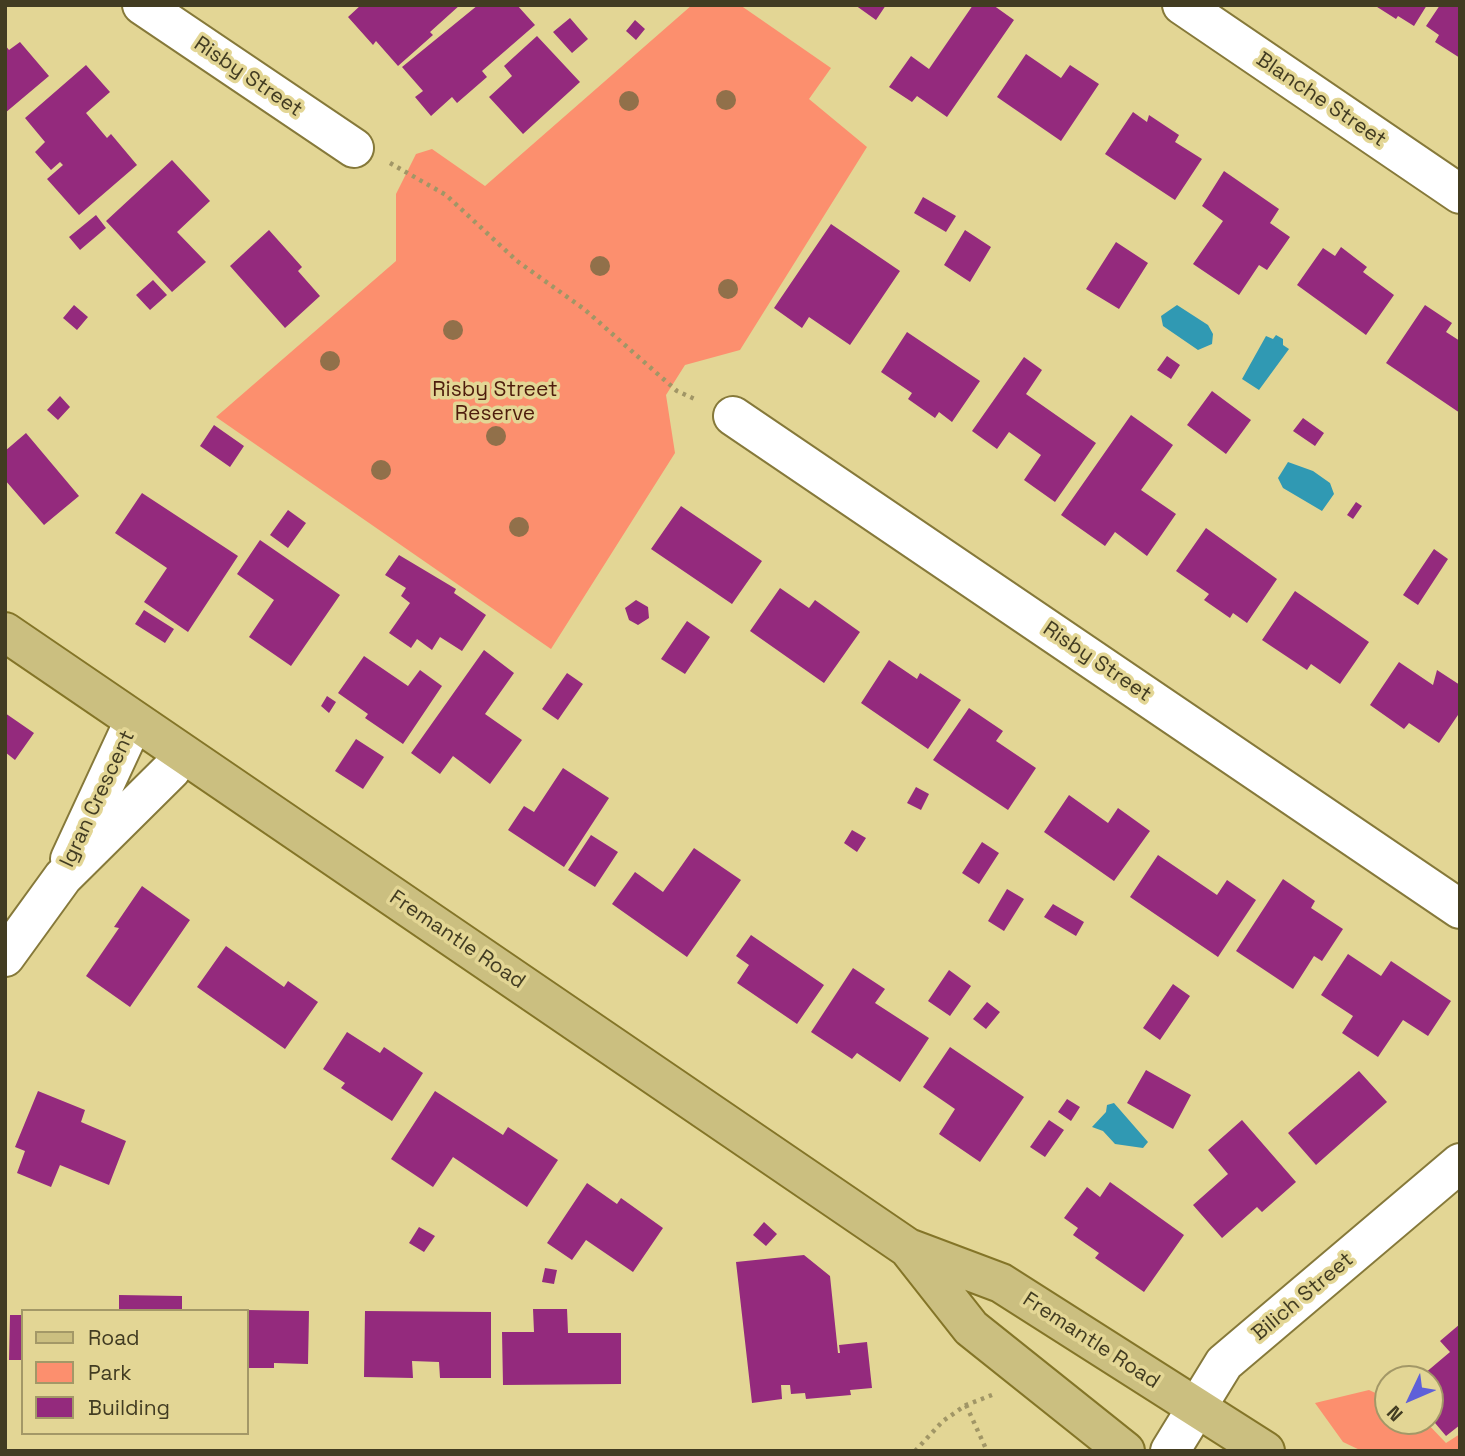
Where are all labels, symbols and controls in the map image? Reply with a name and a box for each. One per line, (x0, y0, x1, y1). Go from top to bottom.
street label: Risby Street (189, 31, 307, 123)
street label: Blanche Street (1251, 47, 1391, 153)
park label: Risby Street Reserve (432, 377, 558, 427)
street label: Risby Street (1038, 616, 1156, 708)
street label: Igran Crescent (55, 726, 141, 872)
street label: Fremantle Road (384, 885, 530, 995)
street label: Bilich Street (1247, 1247, 1359, 1347)
street label: Fremantle Road (1018, 1287, 1164, 1395)
legend (21, 1309, 248, 1435)
text: Road (88, 1324, 140, 1351)
text: Park (88, 1359, 132, 1386)
north arrow (1374, 1365, 1444, 1435)
text: Building (88, 1394, 170, 1421)
text: N (1382, 1400, 1408, 1427)

